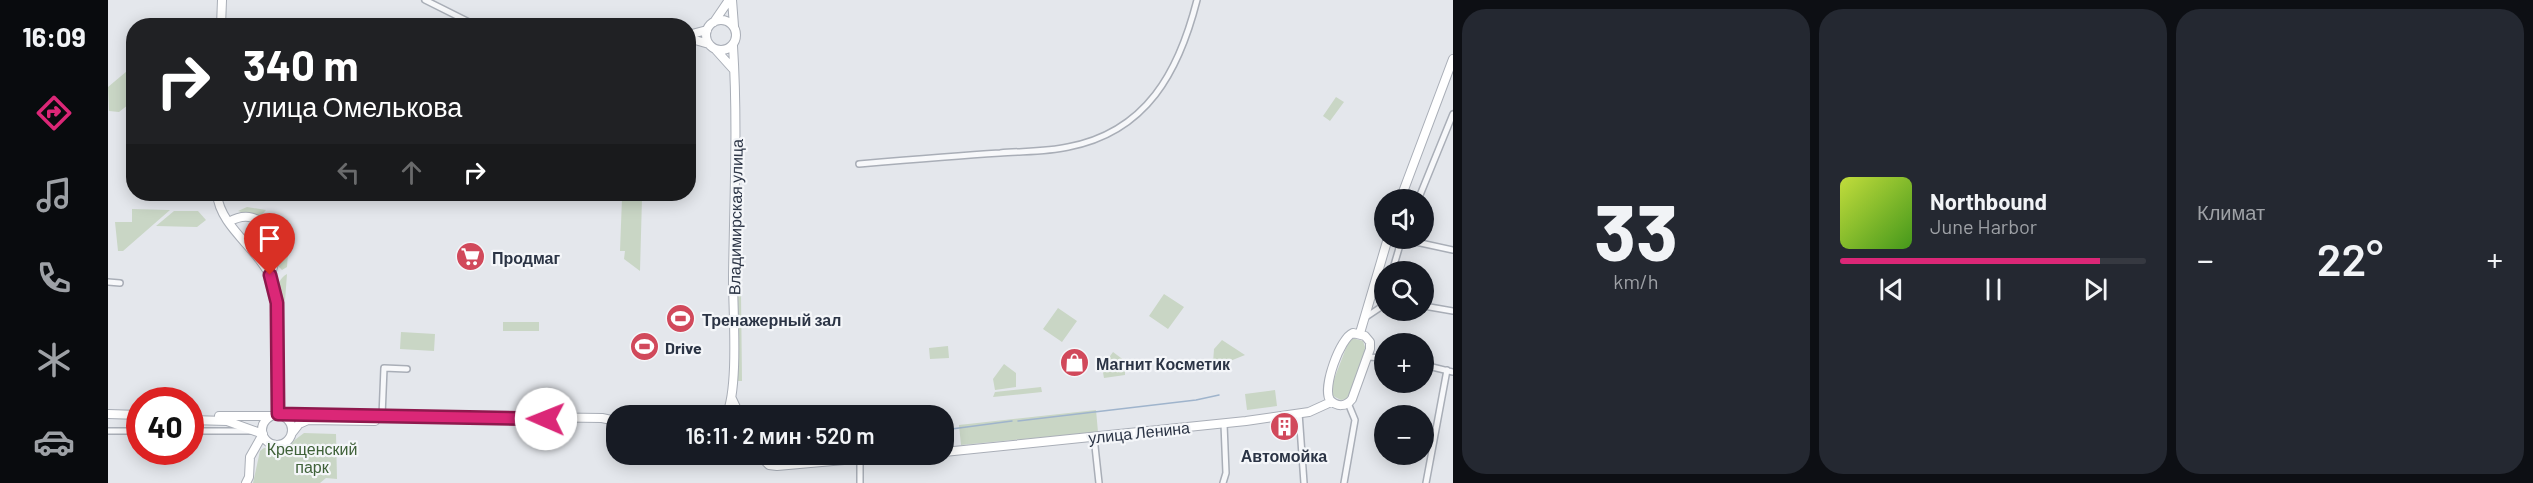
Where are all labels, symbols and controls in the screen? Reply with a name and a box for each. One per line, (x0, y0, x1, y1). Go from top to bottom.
text: 16:09 (22, 20, 86, 52)
text: 340 m (243, 39, 359, 89)
icon: right (144, 42, 222, 120)
text: улица Омелькова (243, 90, 462, 122)
icon: directions (33, 92, 75, 134)
street label: Владимирская улица (724, 139, 746, 295)
icon: left (332, 156, 365, 189)
icon: ahead (395, 156, 428, 189)
icon: right (458, 156, 491, 189)
icon: music (33, 174, 75, 216)
text: 33 (1594, 183, 1678, 277)
text: Northbound (1930, 188, 2047, 214)
map controls (1374, 189, 1434, 465)
button: sound (1374, 189, 1434, 249)
text: Климат (2197, 200, 2265, 224)
pin (244, 213, 295, 275)
text: June Harbor (1930, 214, 2037, 238)
icon: arrive (253, 222, 286, 255)
text: 22° (2317, 231, 2383, 285)
text: − (2197, 239, 2214, 279)
text: + (2486, 239, 2503, 279)
supermarket icon: Продмаг (455, 241, 487, 273)
place label: Продмаг (492, 248, 561, 267)
icon: phone (33, 257, 75, 299)
button: search (1374, 261, 1434, 321)
text: km/h (1613, 269, 1659, 293)
icon: previous (1875, 273, 1908, 306)
icon: pause (1977, 273, 2010, 306)
icon: next (2079, 273, 2112, 306)
sports icon: Тренажерный зал (665, 303, 697, 335)
place label: Тренажерный зал (702, 310, 841, 329)
sports icon: Drive (628, 331, 660, 363)
button: + (1374, 333, 1434, 393)
place label: Drive (665, 338, 702, 357)
icon: climate (33, 339, 75, 381)
shop icon: Магнит Косметик (1059, 347, 1091, 379)
place label: Магнит Косметик (1096, 354, 1231, 373)
speed limit sign: 40 (126, 387, 204, 465)
position arrow (514, 387, 578, 451)
button: − (1374, 405, 1434, 465)
building icon: Автомойка (1268, 411, 1300, 443)
street label: улица Ленина (1087, 417, 1191, 447)
icon: car (33, 421, 75, 463)
text: 16:11 · 2 мин · 520 m (686, 422, 874, 448)
park label: Крещенский парк (267, 439, 357, 476)
place label: Автомойка (1241, 446, 1327, 465)

